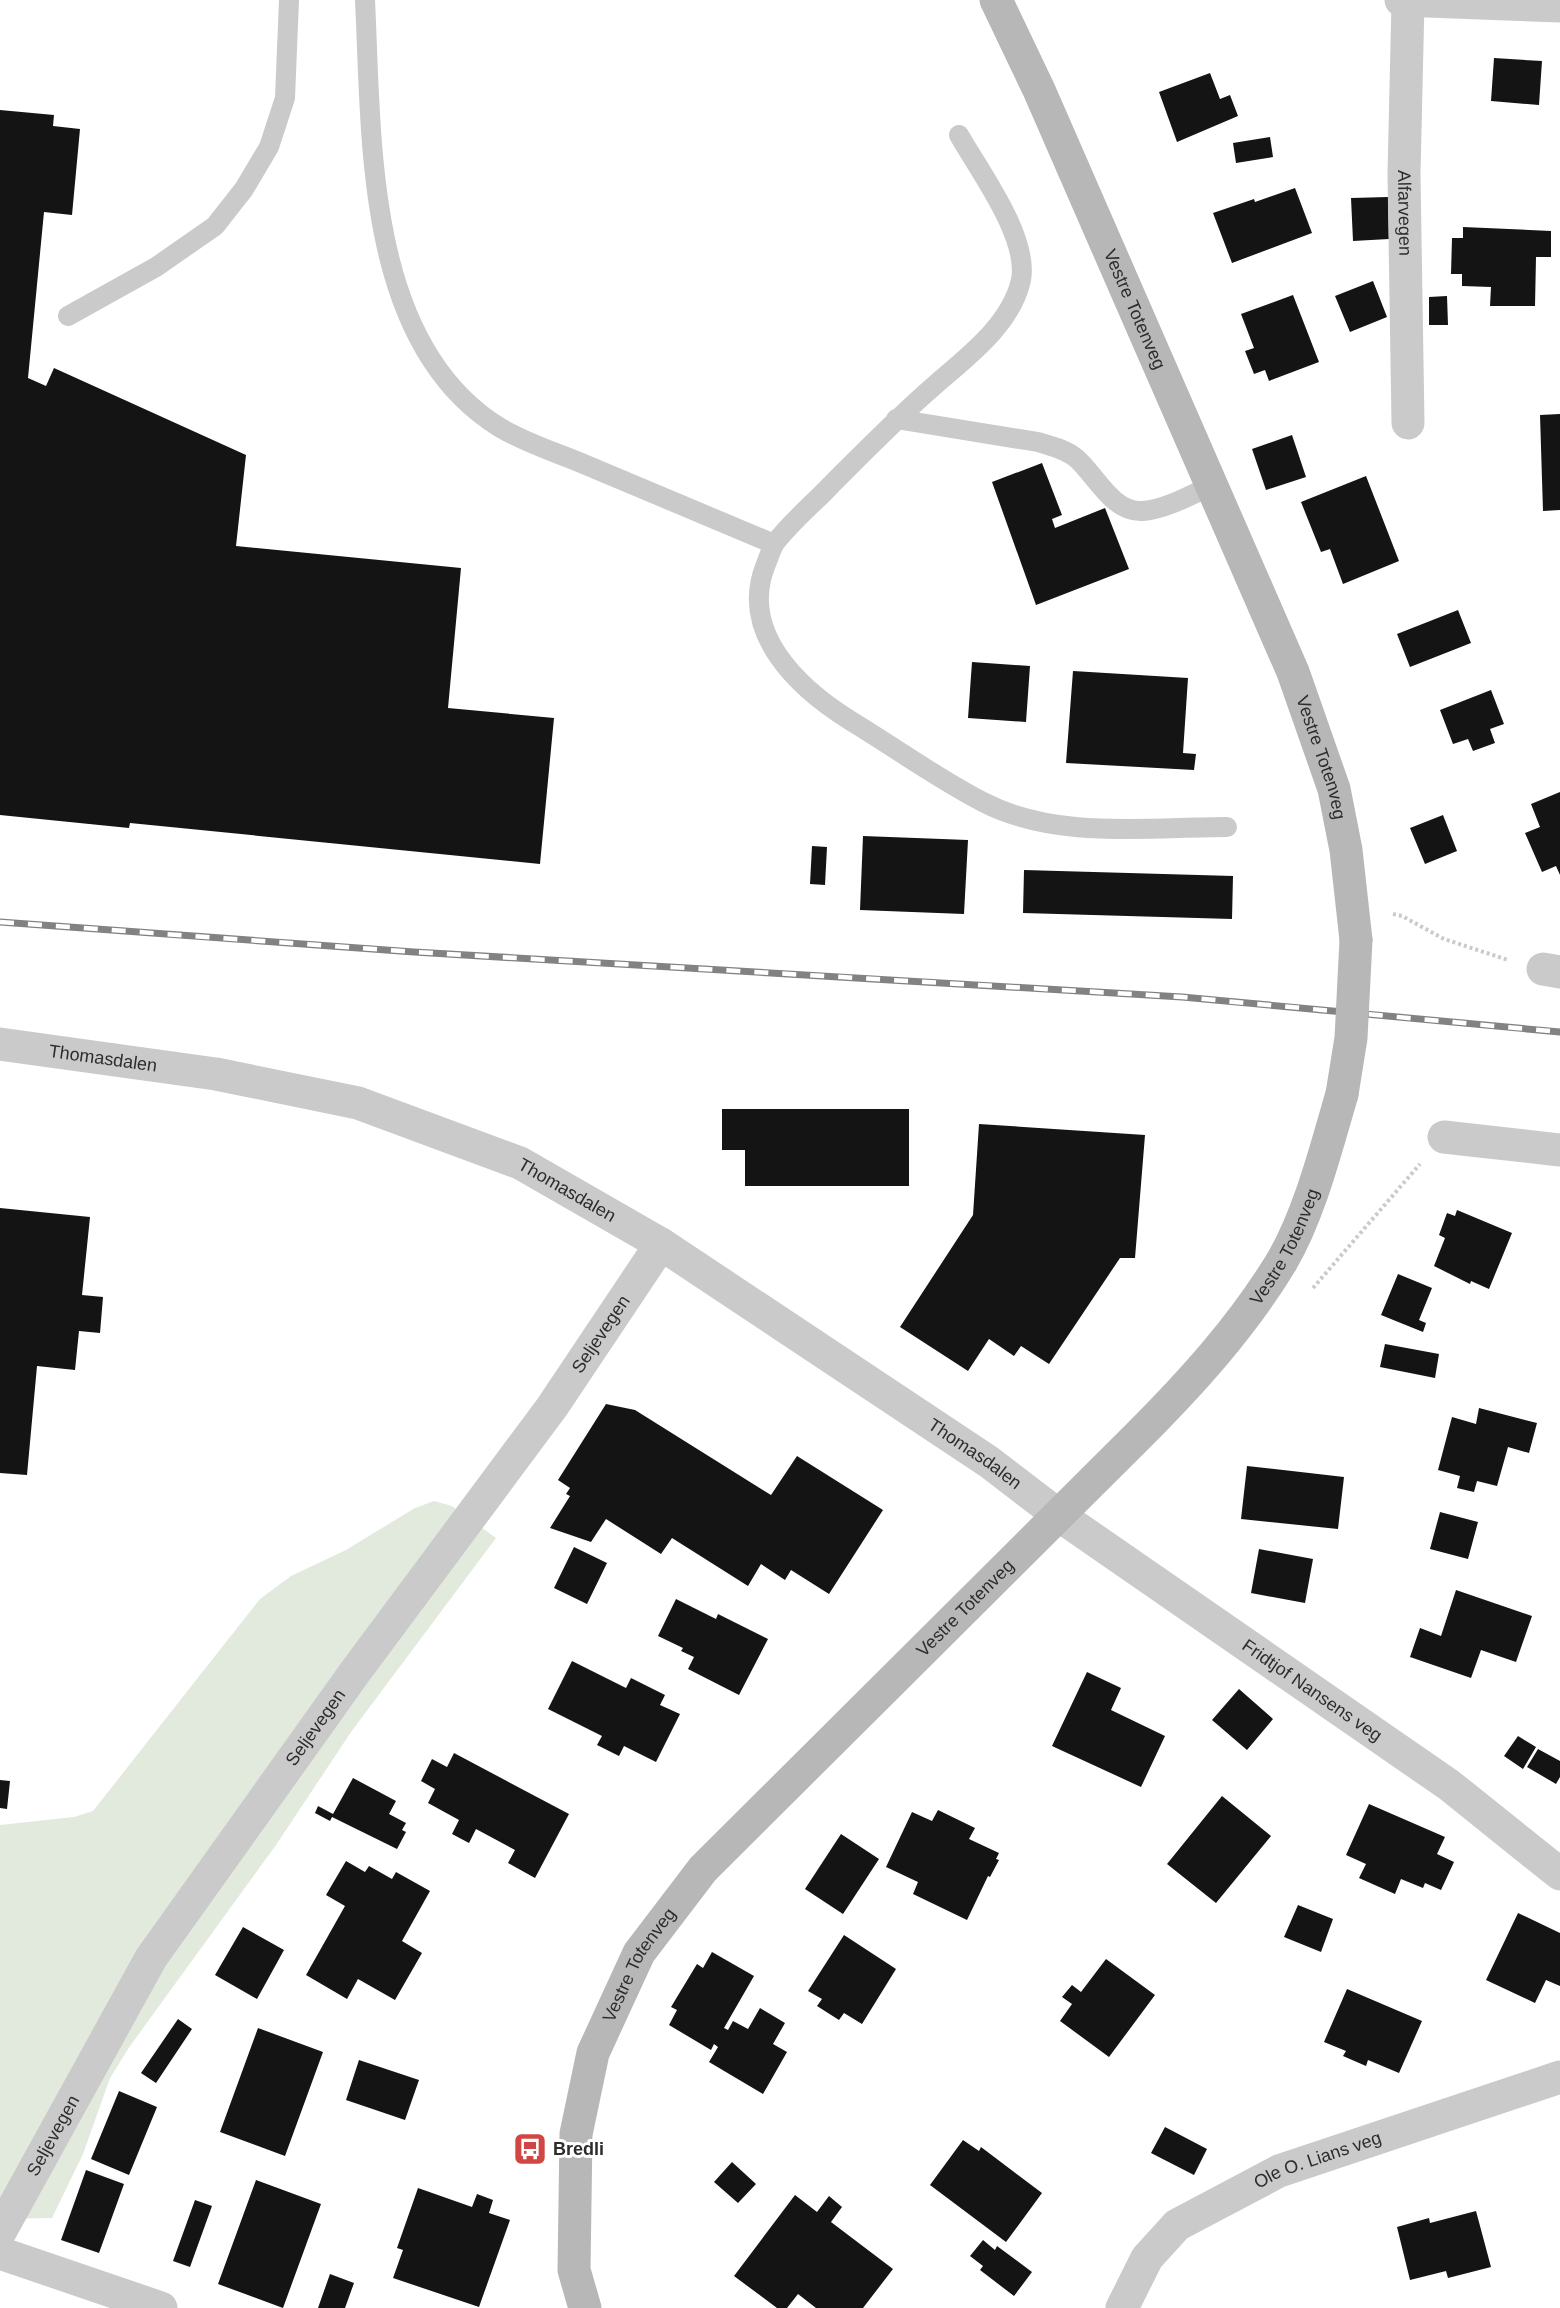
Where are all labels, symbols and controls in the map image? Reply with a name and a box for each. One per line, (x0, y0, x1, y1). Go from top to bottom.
street label: Alfarvegen (1394, 170, 1415, 256)
street label: Vestre Totenveg (1100, 246, 1170, 372)
street label: Vestre Totenveg (1292, 693, 1350, 821)
street label: Thomasdalen (48, 1041, 158, 1076)
street label: Thomasdalen (515, 1154, 619, 1226)
street label: Vestre Totenveg (1246, 1186, 1323, 1309)
street label: Seljevegen (568, 1292, 634, 1377)
street label: Thomasdalen (925, 1415, 1026, 1493)
street label: Vestre Totenveg (913, 1555, 1018, 1661)
street label: Fridtjof Nansens veg (1239, 1635, 1386, 1746)
street label: Seljevegen (281, 1685, 349, 1770)
street label: Vestre Totenveg (599, 1904, 680, 2025)
street label: Seljevegen (23, 2092, 83, 2180)
street label: Ole O. Lians veg (1250, 2128, 1384, 2192)
bus stop icon: Bredli (512, 2131, 548, 2167)
place label: Bredli (553, 2139, 604, 2159)

